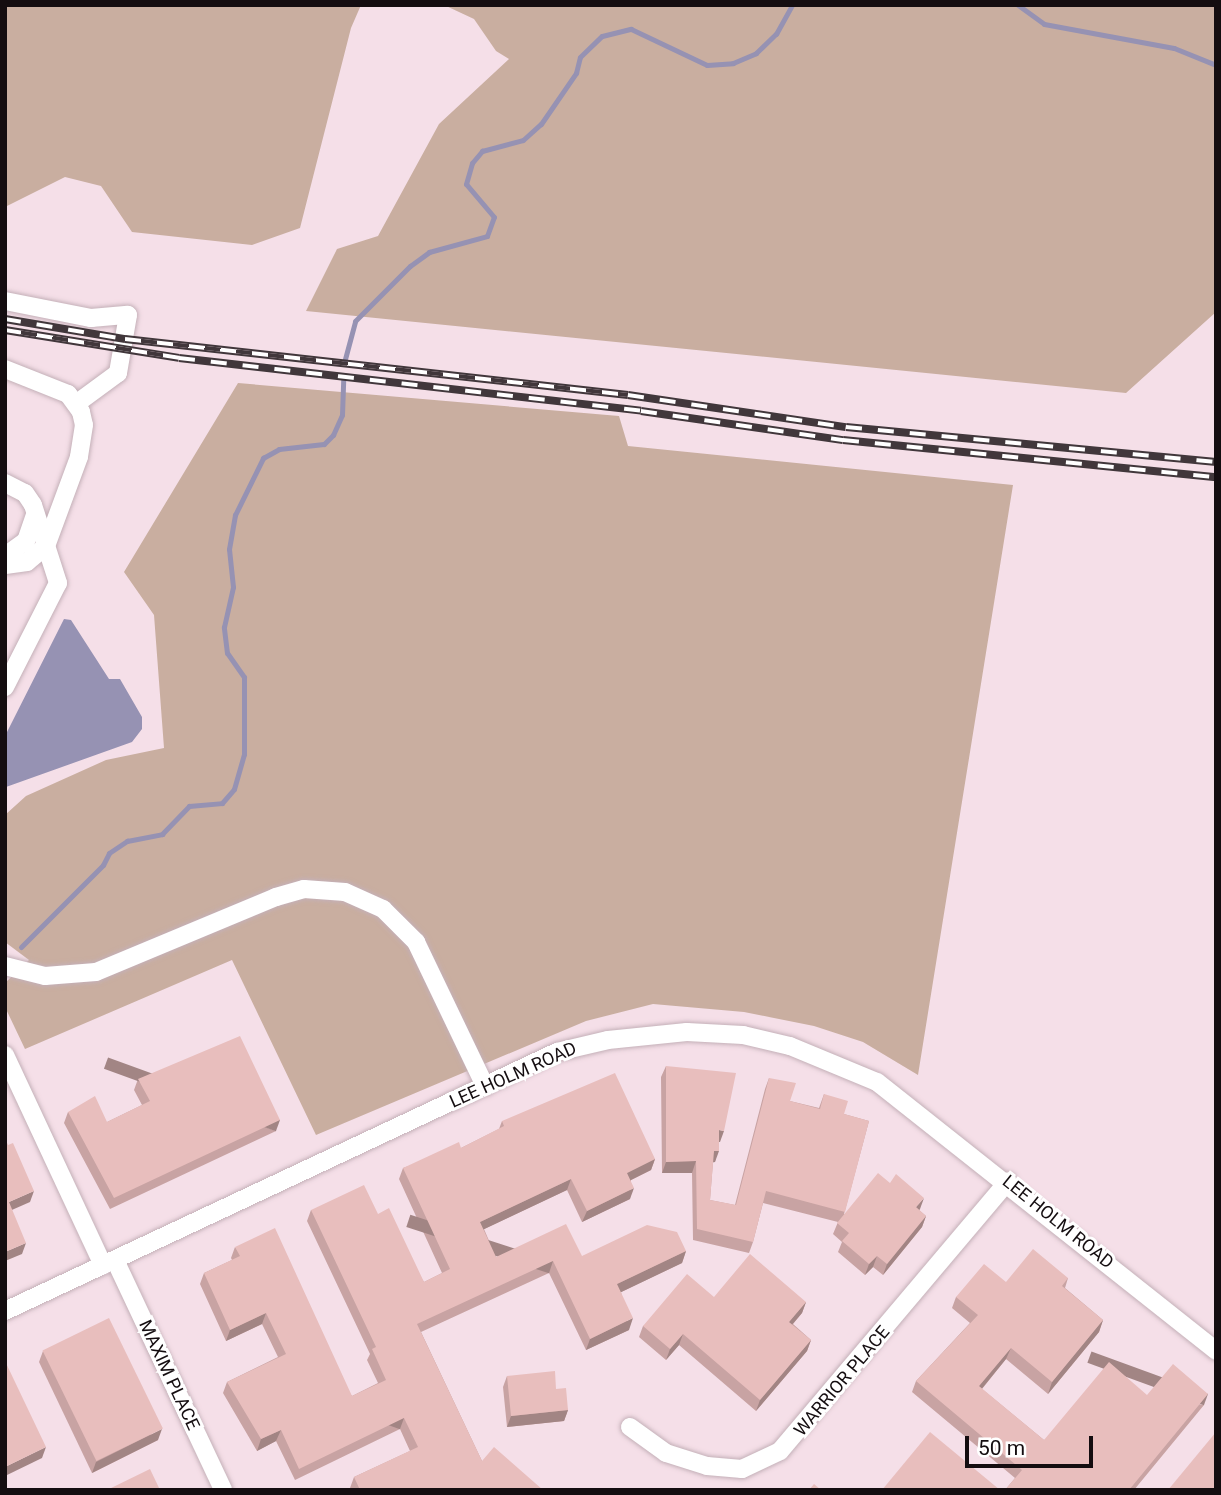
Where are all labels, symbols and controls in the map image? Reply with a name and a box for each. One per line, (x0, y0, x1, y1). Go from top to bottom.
street label: LEE HOLM ROAD (446, 1037, 580, 1113)
street label: LEE HOLM ROAD (998, 1171, 1118, 1273)
street label: MAXIM PLACE (134, 1317, 204, 1433)
street label: WARRIOR PLACE (790, 1322, 894, 1440)
scale bar (969, 1422, 1097, 1466)
text: 50 m (978, 1436, 1025, 1460)

